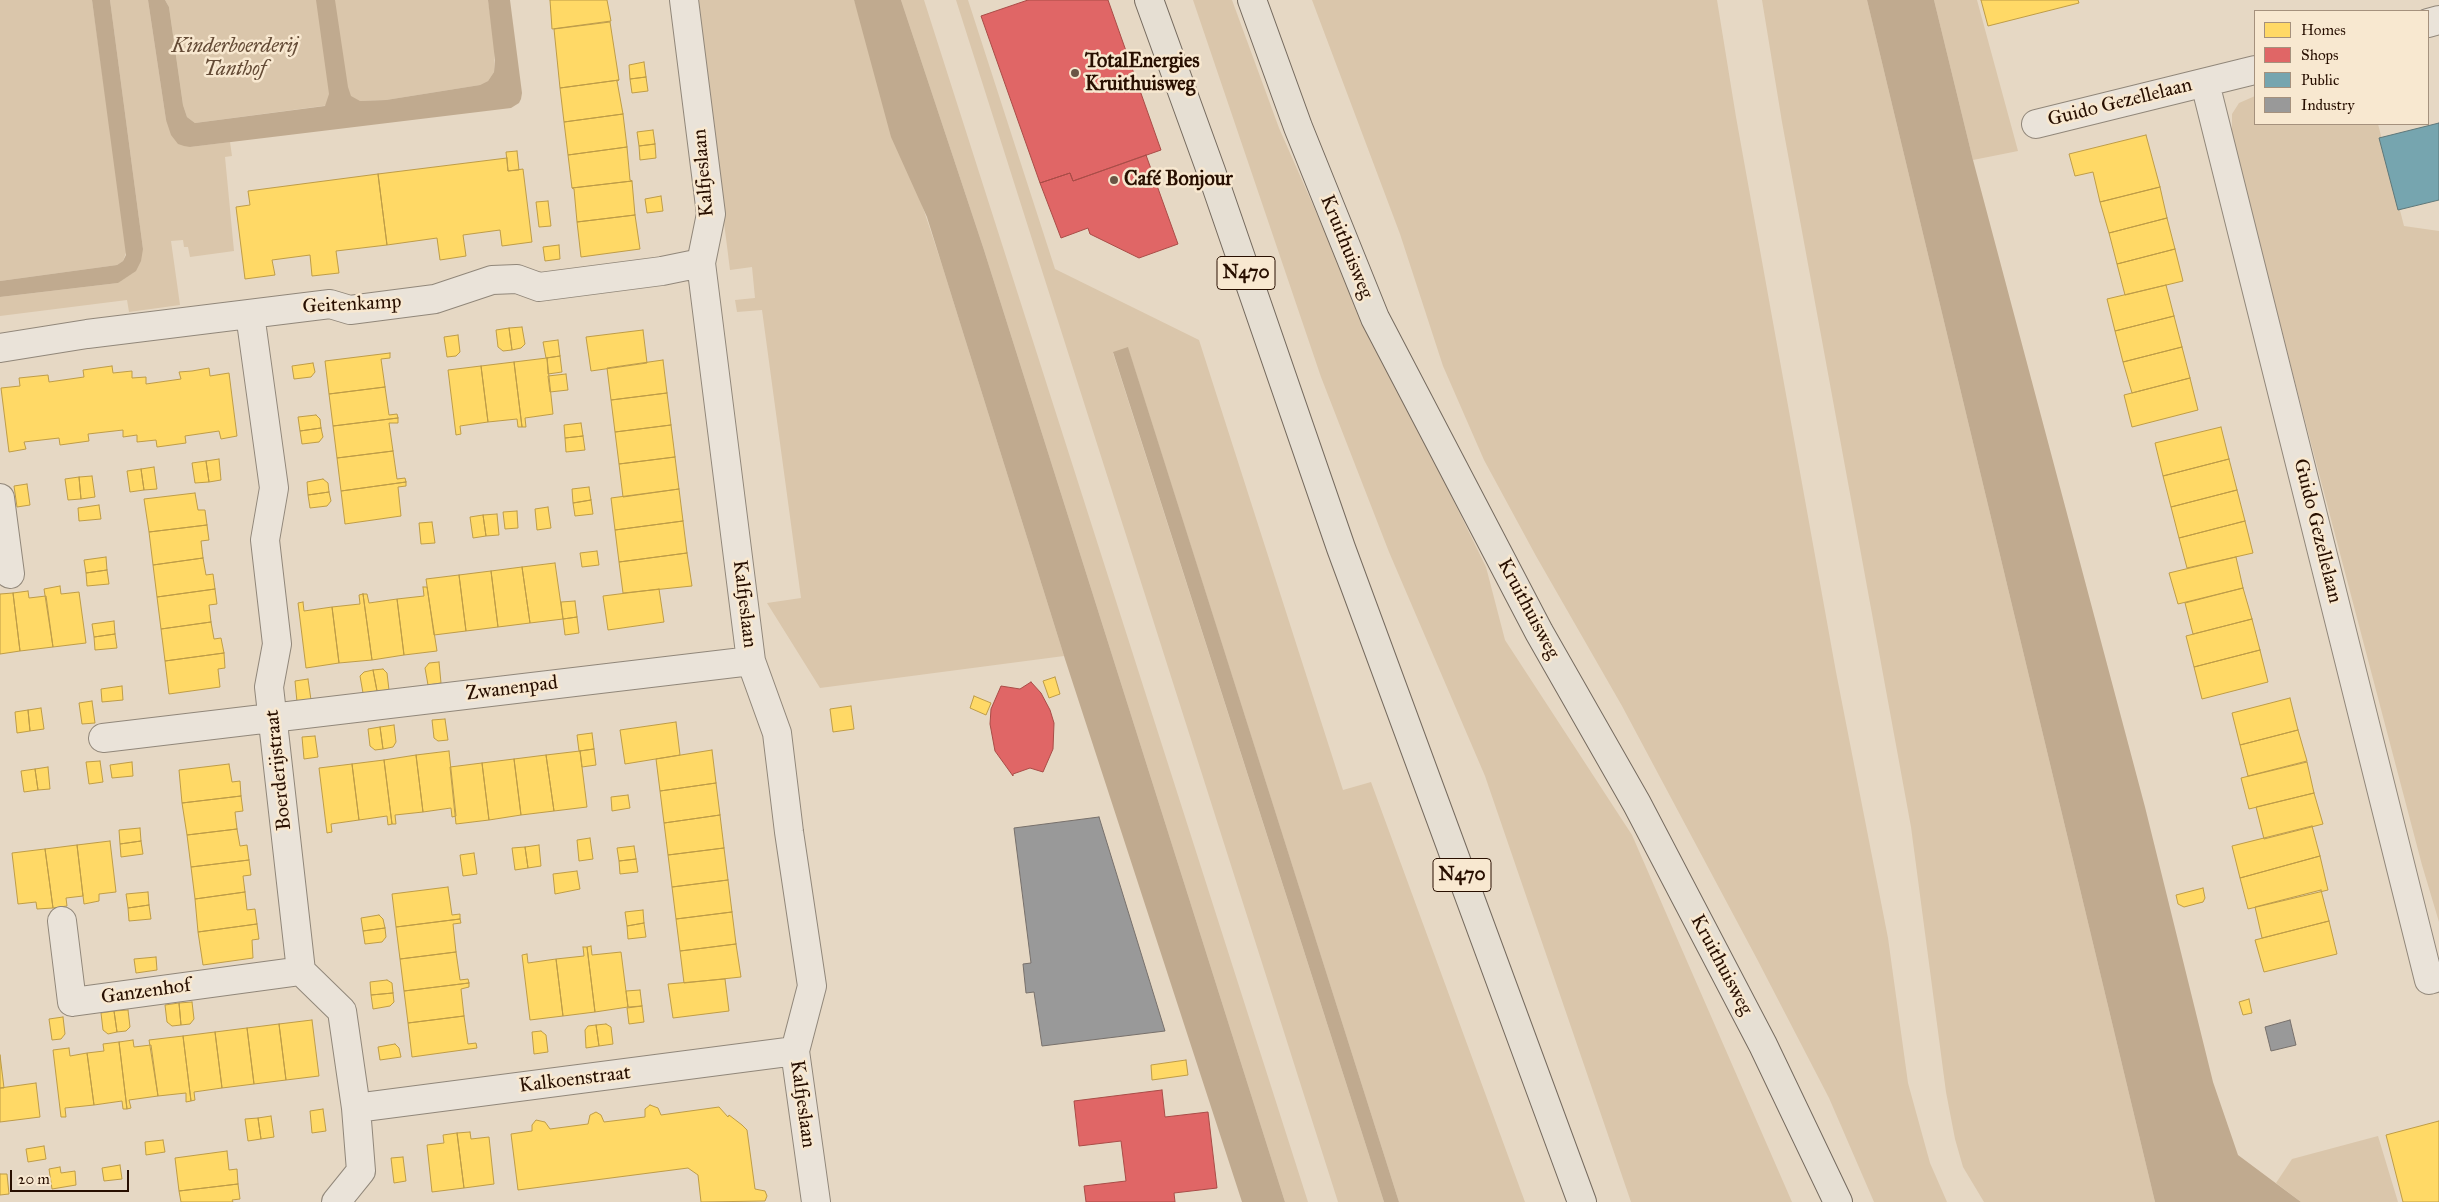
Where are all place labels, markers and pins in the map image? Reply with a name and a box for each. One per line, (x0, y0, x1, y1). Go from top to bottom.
place label: TotalEnergies Kruithuisweg (1085, 50, 1200, 97)
marker: TotalEnergies Kruithuisweg (1069, 67, 1081, 79)
place label: Café Bonjour (1124, 168, 1233, 192)
marker: Café Bonjour (1108, 174, 1120, 186)

